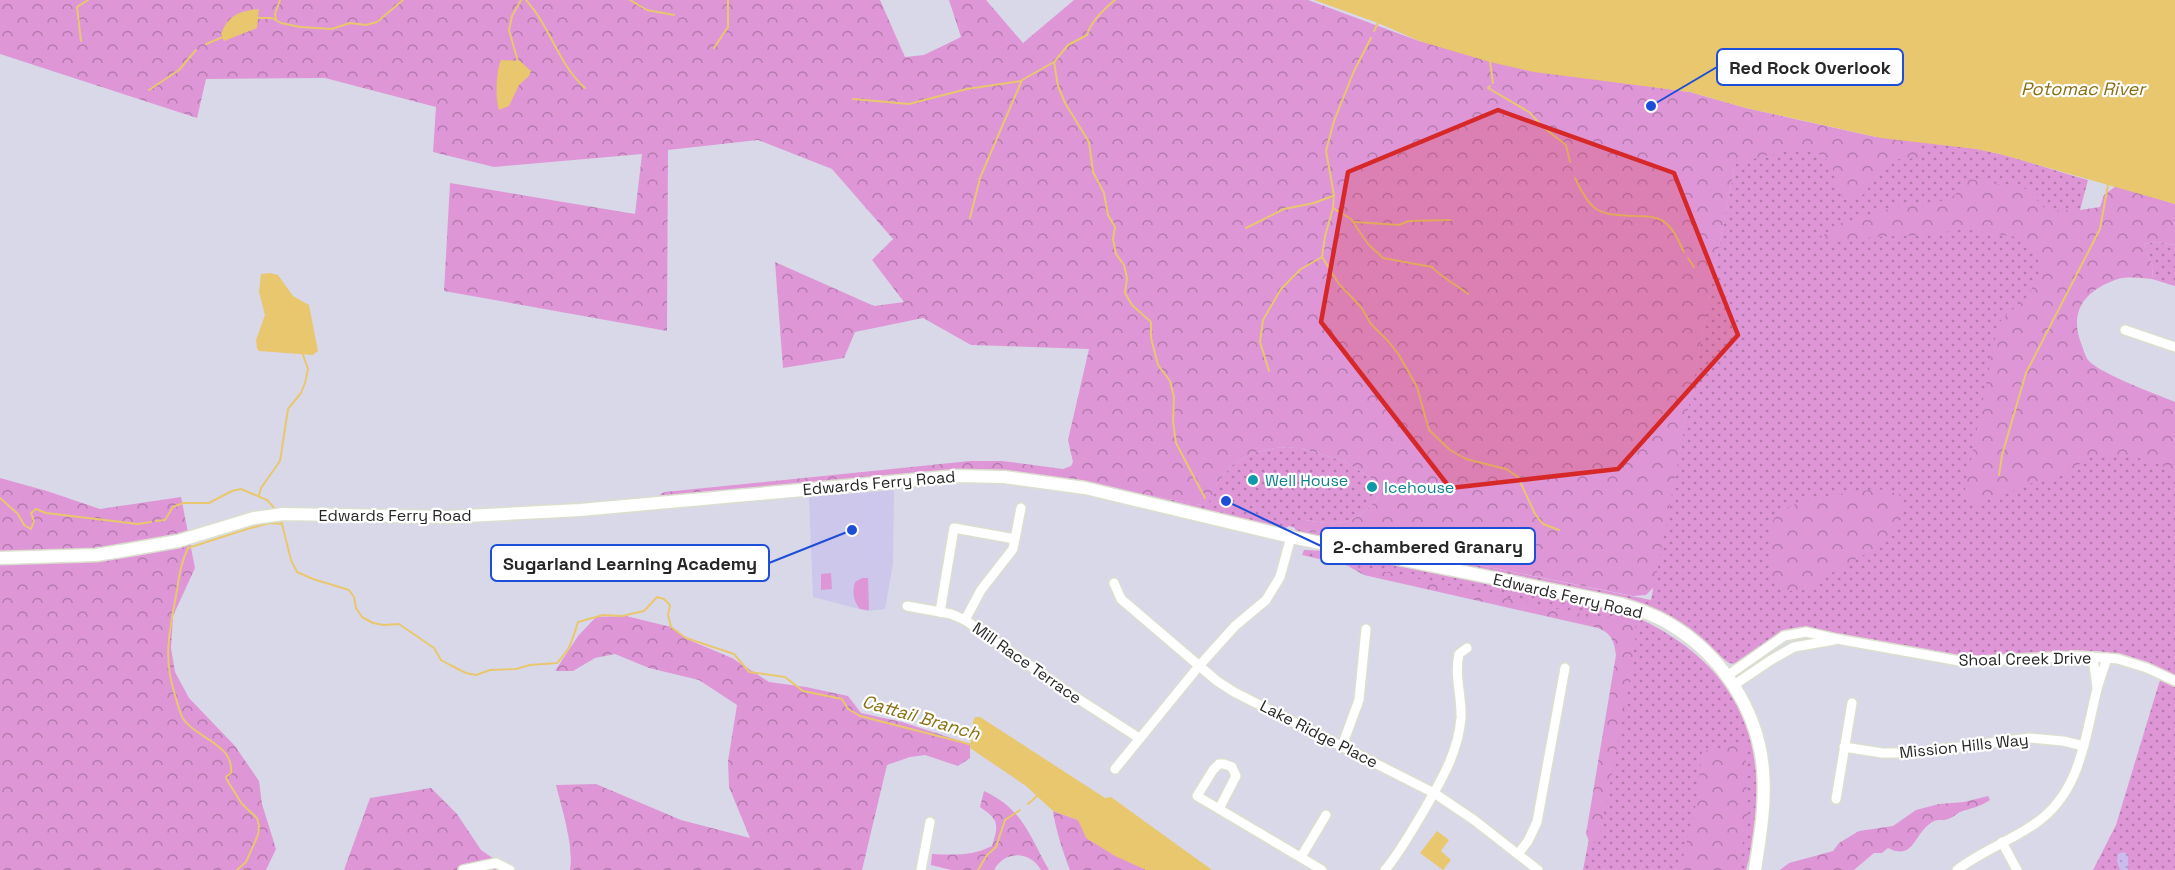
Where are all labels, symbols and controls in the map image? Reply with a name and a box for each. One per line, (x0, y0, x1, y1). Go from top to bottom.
callout: Red Rock Overlook (1717, 49, 1903, 85)
text: Red Rock Overlook (1729, 56, 1891, 79)
water label: Potomac River (2021, 77, 2147, 100)
street label: Edwards Ferry Road (802, 466, 956, 500)
place label: Well House (1265, 470, 1348, 491)
marker: Well House (1246, 473, 1260, 487)
place label: Icehouse (1384, 477, 1454, 498)
marker: Icehouse (1365, 480, 1379, 494)
street label: Edwards Ferry Road (318, 505, 472, 526)
callout: 2-chambered Granary (1321, 528, 1535, 564)
text: 2-chambered Granary (1333, 535, 1523, 558)
callout: Sugarland Learning Academy (491, 545, 769, 581)
text: Sugarland Learning Academy (503, 552, 757, 575)
street label: Edwards Ferry Road (1491, 569, 1645, 623)
street label: Mill Race Terrace (968, 618, 1086, 708)
street label: Shoal Creek Drive (1958, 647, 2092, 671)
water label: Cattail Branch (860, 689, 983, 745)
street label: Lake Ridge Place (1257, 695, 1381, 773)
street label: Mission Hills Way (1898, 729, 2030, 763)

